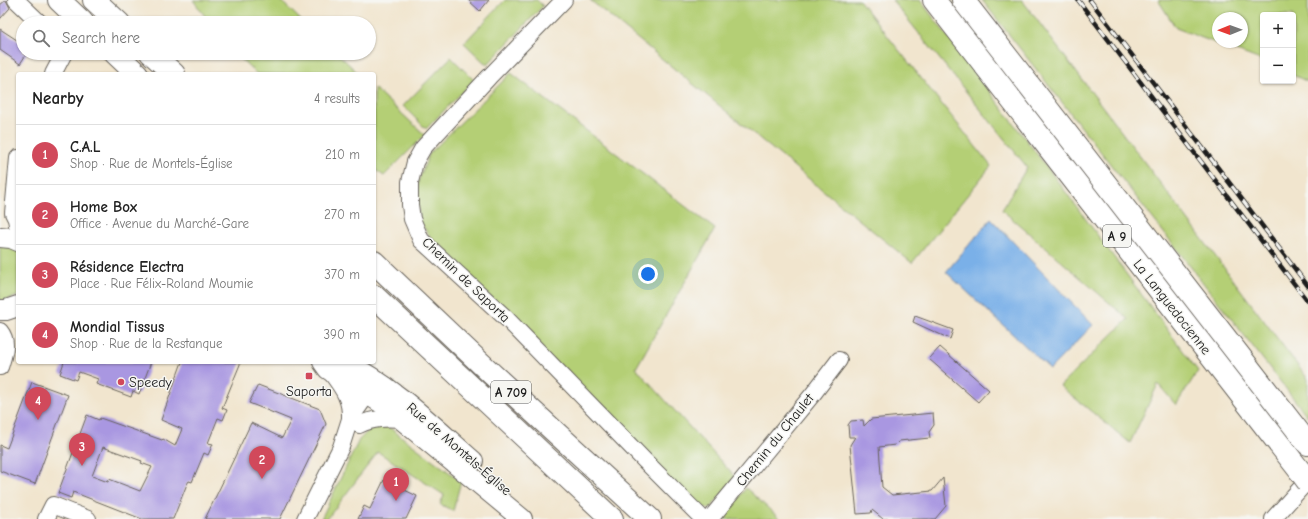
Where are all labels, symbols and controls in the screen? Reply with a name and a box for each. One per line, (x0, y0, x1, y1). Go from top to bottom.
north arrow (1212, 12, 1248, 48)
map controls (1260, 12, 1296, 84)
button: + (1260, 12, 1296, 48)
search box (16, 16, 376, 60)
icon: search (30, 27, 52, 49)
text: Search here (62, 29, 140, 47)
button: − (1260, 48, 1296, 84)
text: Nearby (32, 89, 83, 108)
text: 4 results (314, 91, 360, 106)
text: C.A.L (70, 138, 100, 156)
text: 1 (42, 147, 48, 162)
text: 210 m (325, 147, 360, 162)
text: Shop · Rue de Montels-Église (70, 156, 233, 171)
text: Home Box (70, 198, 137, 216)
text: 2 (42, 207, 48, 222)
text: 270 m (324, 207, 360, 222)
text: Office · Avenue du Marché-Gare (70, 216, 249, 231)
road number: A 9 (1103, 225, 1131, 247)
street label: Chemin de Saporta (419, 234, 513, 326)
street label: La Languedocienne (1130, 256, 1214, 358)
text: Résidence Electra (70, 258, 184, 276)
your location (638, 264, 658, 284)
text: 3 (42, 267, 48, 282)
text: 370 m (324, 267, 360, 282)
text: Place · Rue Félix-Roland Moumie (70, 276, 253, 291)
text: Mondial Tissus (70, 318, 164, 336)
text: 4 (42, 327, 48, 342)
text: 390 m (324, 327, 360, 342)
text: Shop · Rue de la Restanque (70, 336, 222, 351)
marker: Saporta (304, 371, 314, 381)
place label: Speedy (129, 374, 173, 391)
marker: Speedy (116, 377, 126, 387)
road number: A 709 (491, 381, 531, 403)
place label: Saporta (286, 383, 332, 400)
pin: 4 (25, 387, 51, 420)
street label: Chemin du Chaulet (732, 390, 818, 490)
street label: Rue de Montels-Église (403, 399, 515, 499)
pin: 3 (69, 433, 95, 466)
pin: 2 (249, 446, 275, 479)
pin: 1 (383, 468, 409, 501)

